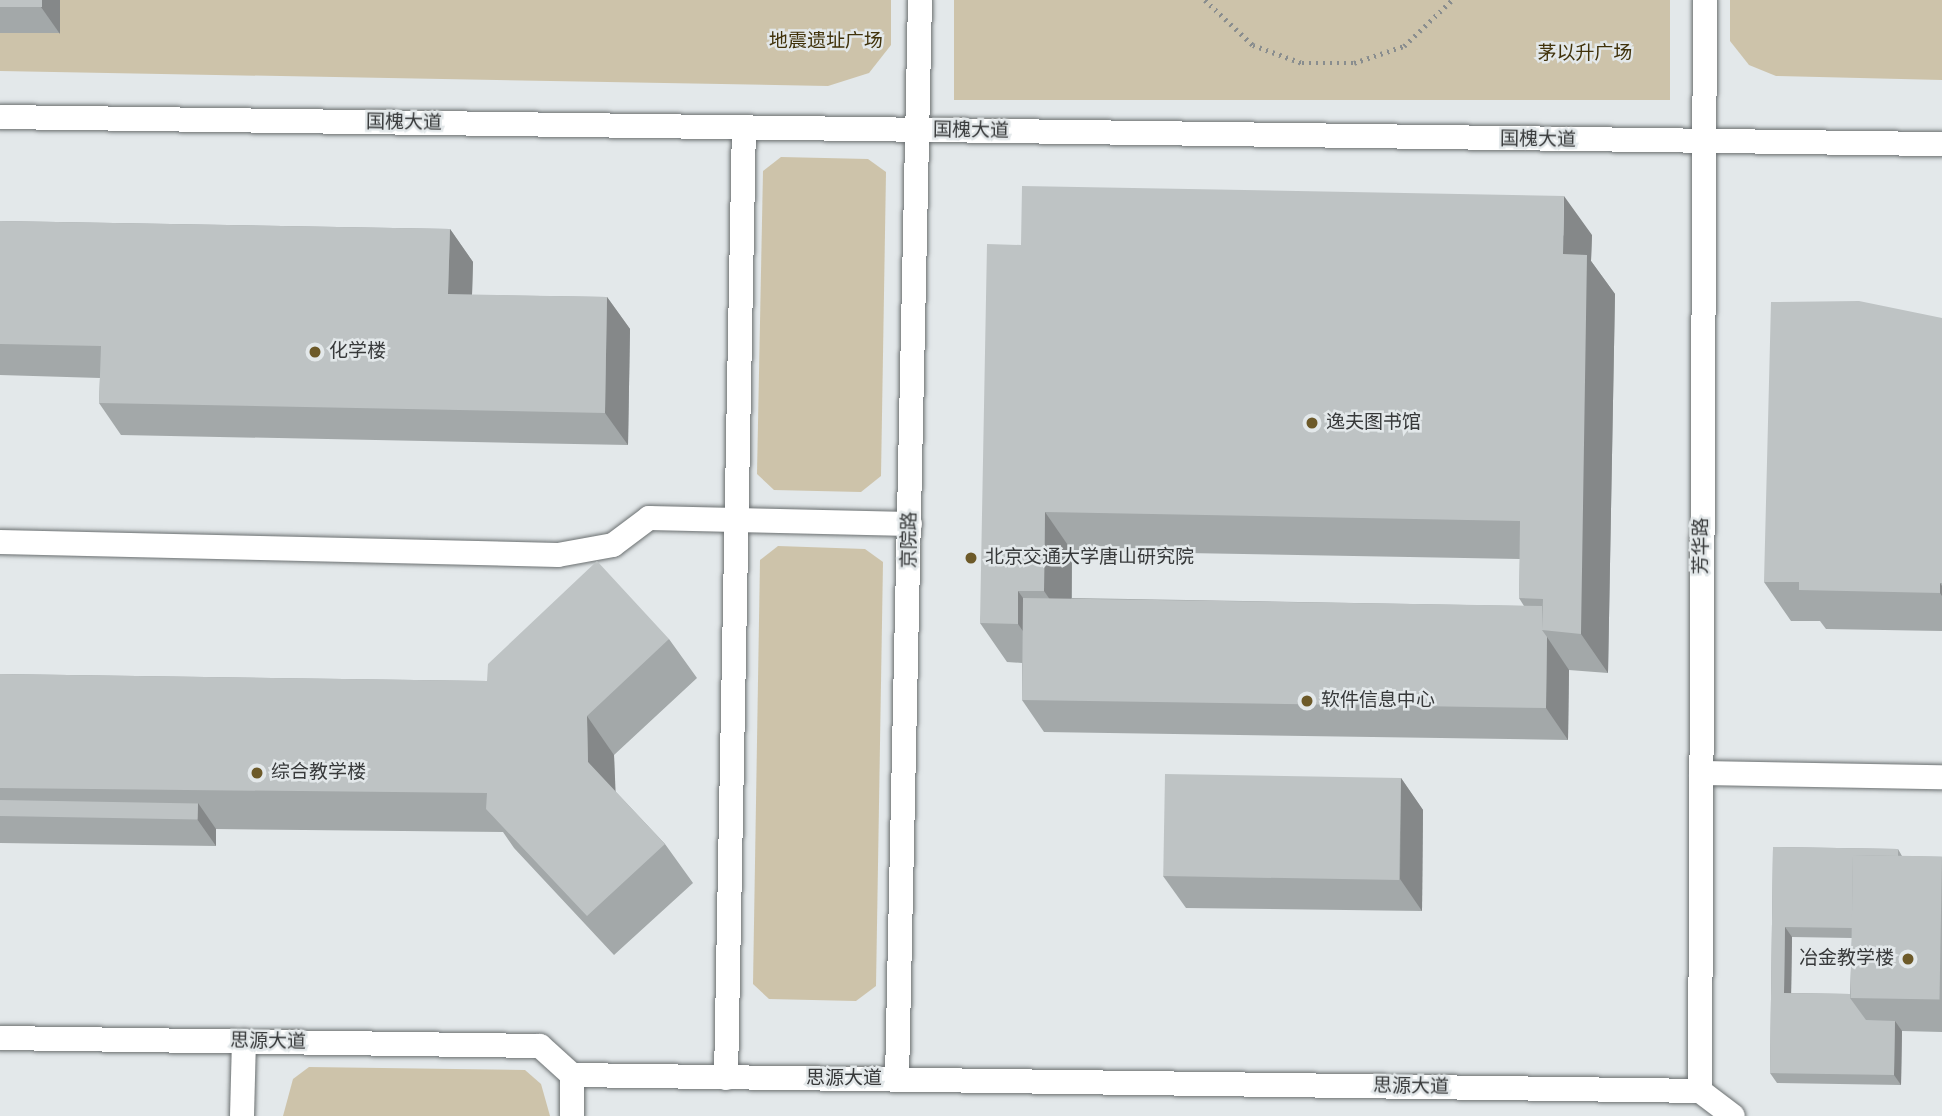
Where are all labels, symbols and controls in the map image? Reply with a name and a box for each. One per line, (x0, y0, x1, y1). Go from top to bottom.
park label: 地震遗址广场 (769, 31, 883, 53)
park label: 茅以升广场 (1538, 43, 1632, 65)
street label: 国槐大道 (366, 111, 442, 135)
street label: 国槐大道 (933, 119, 1009, 143)
street label: 国槐大道 (1500, 128, 1576, 152)
place label: 化学楼 (329, 341, 386, 363)
marker: 化学楼 (307, 344, 323, 360)
place label: 逸夫图书馆 (1326, 412, 1421, 434)
marker: 逸夫图书馆 (1304, 415, 1320, 431)
street label: 京院路 (898, 511, 922, 569)
street label: 芳华路 (1691, 518, 1713, 574)
place label: 北京交通大学唐山研究院 (985, 547, 1194, 569)
marker: 北京交通大学唐山研究院 (963, 550, 979, 566)
place label: 软件信息中心 (1321, 690, 1435, 712)
marker: 软件信息中心 (1299, 693, 1315, 709)
place label: 综合教学楼 (271, 762, 366, 784)
marker: 综合教学楼 (249, 765, 265, 781)
place label: 冶金教学楼 (1799, 948, 1894, 970)
marker: 冶金教学楼 (1900, 951, 1916, 967)
street label: 思源大道 (230, 1030, 306, 1054)
street label: 思源大道 (806, 1068, 882, 1090)
street label: 思源大道 (1373, 1075, 1449, 1099)

